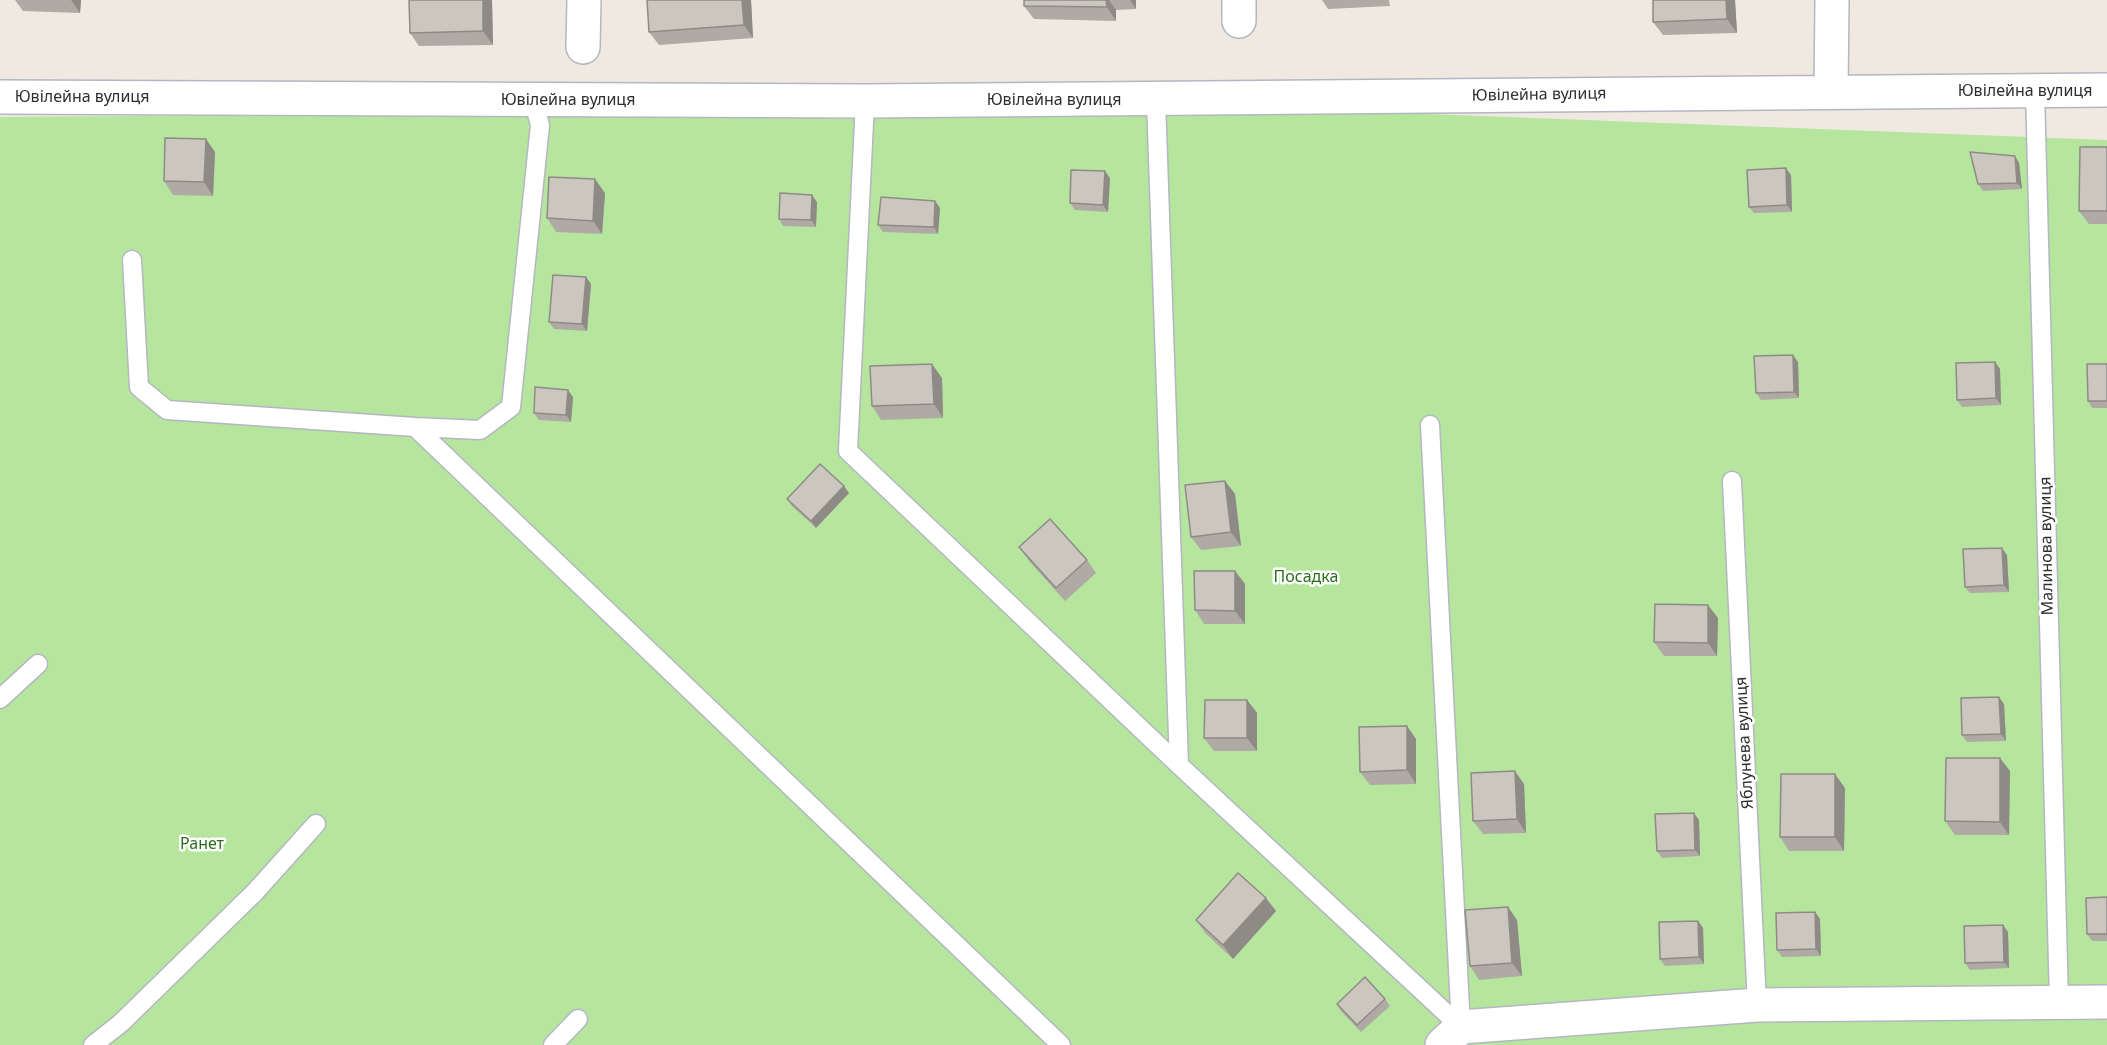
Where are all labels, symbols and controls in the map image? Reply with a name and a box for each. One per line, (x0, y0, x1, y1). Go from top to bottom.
street label: Ювілейна вулиця (1958, 81, 2092, 101)
street label: Ювілейна вулиця (1471, 84, 1607, 106)
street label: Ювілейна вулиця (15, 87, 149, 107)
street label: Ювілейна вулиця (501, 90, 635, 110)
street label: Ювілейна вулиця (987, 90, 1121, 110)
street label: Малинова вулиця (2036, 476, 2058, 616)
park label: Посадка (1274, 567, 1338, 587)
street label: Яблунева вулиця (1732, 676, 1758, 810)
park label: Ранет (180, 834, 224, 854)

